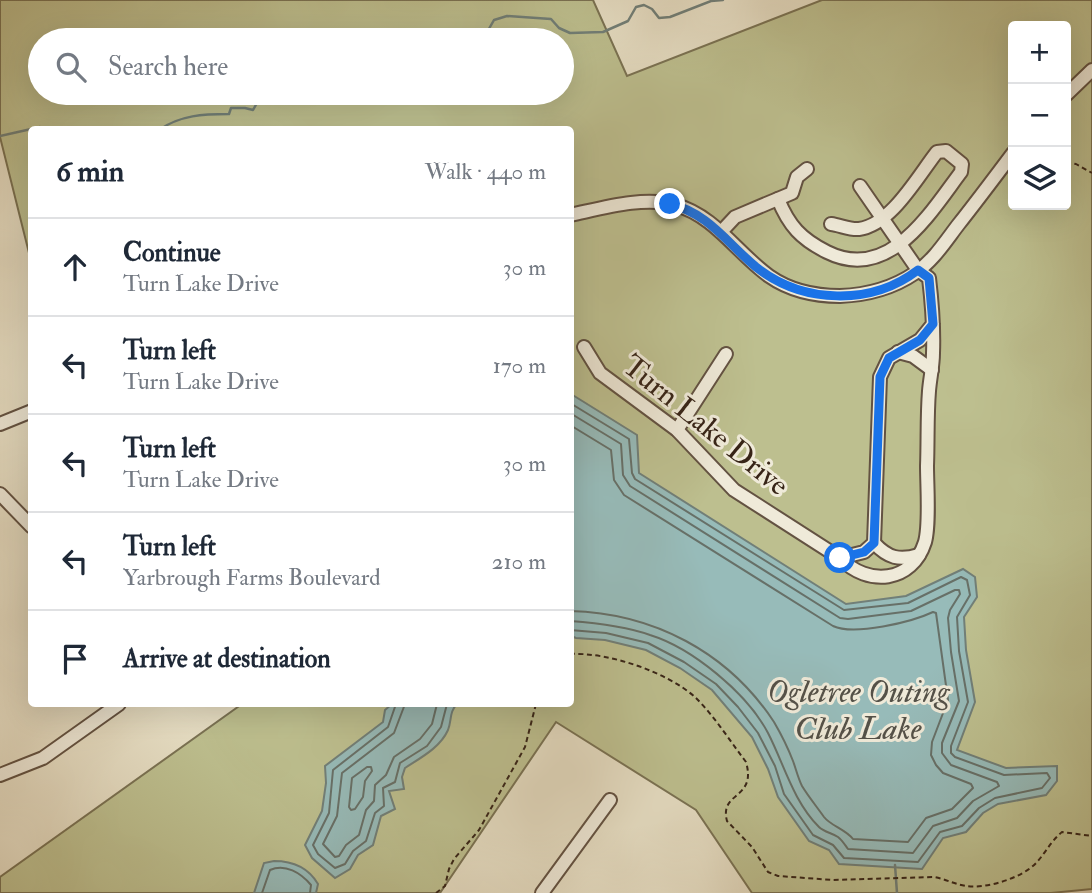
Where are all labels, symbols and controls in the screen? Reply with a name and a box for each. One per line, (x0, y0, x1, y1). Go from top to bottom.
map controls (1008, 21, 1071, 210)
button: + (1008, 21, 1071, 84)
search box (28, 28, 574, 105)
icon: search (52, 48, 90, 86)
text: Search here (108, 51, 228, 83)
button: − (1008, 84, 1071, 147)
button: layers (1008, 147, 1071, 210)
text: 6 min (56, 153, 124, 190)
text: Walk · 440 m (425, 157, 546, 186)
route end (654, 188, 685, 219)
text: Continue (123, 237, 221, 269)
icon: ahead (56, 248, 94, 286)
text: 30 m (503, 253, 546, 282)
text: Turn Lake Drive (123, 269, 279, 298)
text: Turn left (123, 335, 216, 367)
icon: left (56, 346, 94, 384)
street label: Turn Lake Drive (615, 347, 796, 504)
text: 170 m (493, 351, 546, 380)
text: Turn Lake Drive (123, 367, 279, 396)
text: Turn left (123, 433, 216, 465)
icon: left (56, 444, 94, 482)
text: 30 m (503, 449, 546, 478)
text: Turn Lake Drive (123, 465, 279, 494)
text: Turn left (123, 531, 216, 563)
icon: left (56, 542, 94, 580)
route start (824, 542, 855, 573)
text: 210 m (492, 547, 546, 576)
text: Yarbrough Farms Boulevard (123, 563, 381, 592)
icon: arrive (56, 640, 94, 678)
text: Arrive at destination (123, 643, 331, 675)
water label: Ogletree Outing Club Lake (767, 672, 951, 749)

